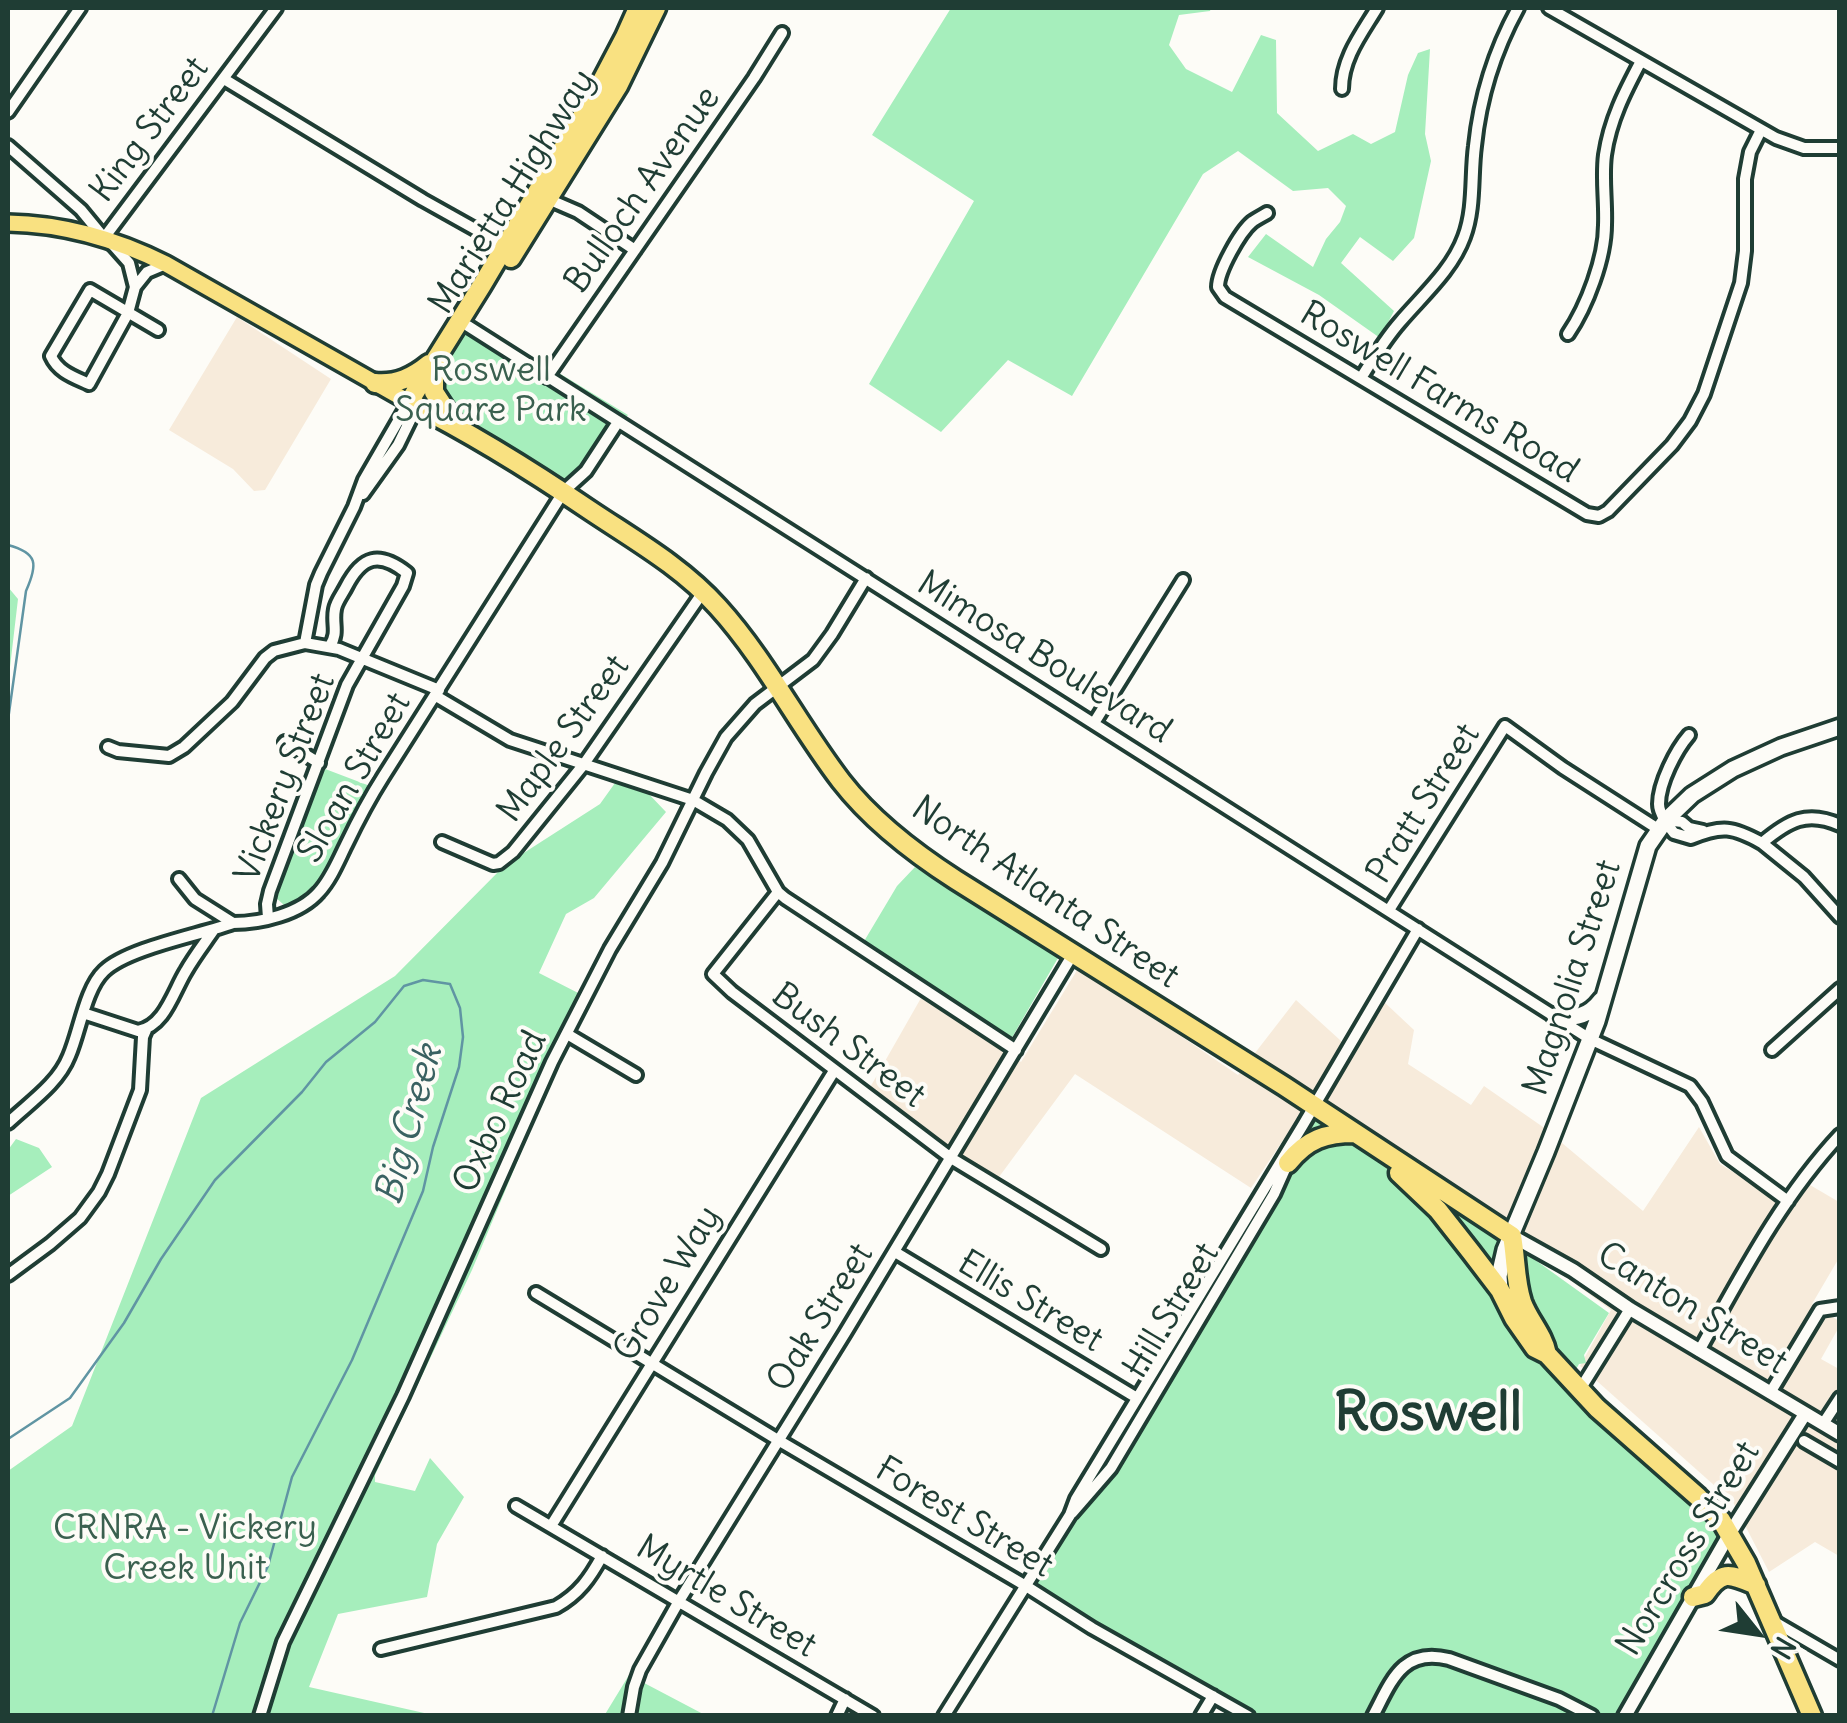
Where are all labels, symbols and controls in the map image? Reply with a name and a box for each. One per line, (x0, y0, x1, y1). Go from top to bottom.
street label: King Street (82, 49, 218, 211)
street label: Marietta Highway (421, 62, 605, 322)
street label: Bulloch Avenue (556, 79, 730, 301)
street label: Roswell Farms Road (1292, 293, 1586, 493)
park label: Roswell Square Park (395, 350, 587, 432)
street label: Mimosa Boulevard (909, 563, 1179, 753)
street label: Maple Street (489, 647, 639, 831)
street label: Vickery Street (227, 668, 345, 888)
street label: Sloan Street (290, 686, 420, 870)
street label: Pratt Street (1358, 716, 1490, 892)
street label: North Atlanta Street (903, 788, 1187, 998)
street label: Magnolia Street (1515, 855, 1631, 1101)
street label: Bush Street (763, 975, 933, 1117)
street label: Oxbo Road (445, 1024, 557, 1200)
water label: Big Creek (367, 1040, 453, 1210)
street label: Grove Way (605, 1199, 731, 1369)
street label: Canton Street (1589, 1234, 1795, 1384)
street label: Oak Street (759, 1236, 883, 1400)
street label: Hill Street (1115, 1236, 1229, 1386)
street label: Ellis Street (950, 1242, 1110, 1362)
district label: Roswell (1334, 1381, 1522, 1447)
street label: Norcross Street (1609, 1434, 1769, 1664)
street label: Forest Street (868, 1449, 1060, 1587)
park label: CRNRA - Vickery Creek Unit (53, 1508, 317, 1590)
street label: Myrtle Street (628, 1527, 824, 1667)
north arrow (1707, 1583, 1807, 1683)
text: N (1763, 1631, 1803, 1665)

